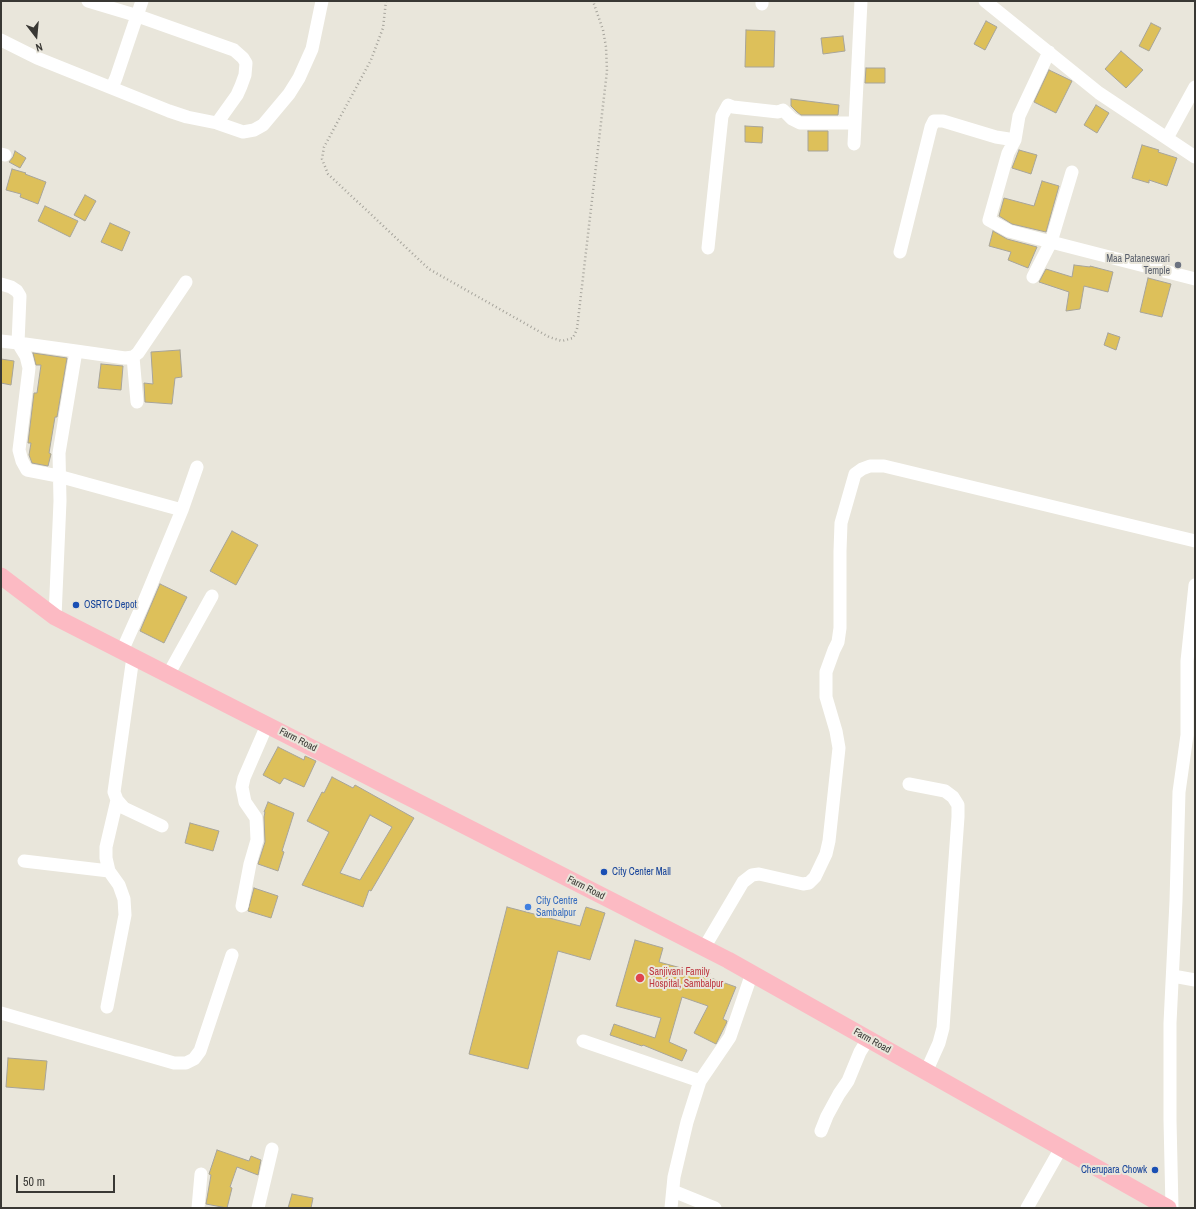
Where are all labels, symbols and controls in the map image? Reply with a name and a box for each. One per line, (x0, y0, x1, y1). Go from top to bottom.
north arrow (16, 16, 56, 56)
text: N (34, 40, 44, 55)
place label: Maa Pataneswari Temple (1106, 253, 1170, 276)
marker: Maa Pataneswari Temple (1173, 260, 1183, 270)
place label: OSRTC Depot (84, 599, 137, 611)
marker: OSRTC Depot (71, 600, 81, 610)
street label: Farm Road (277, 725, 319, 755)
place label: City Center Mall (612, 866, 671, 878)
marker: City Center Mall (599, 867, 609, 877)
street label: Farm Road (565, 873, 607, 903)
place label: City Centre Sambalpur (536, 895, 577, 918)
marker: City Centre Sambalpur (523, 902, 533, 912)
place label: Sanjivani Family Hospital, Sambalpur (649, 966, 723, 990)
marker: Sanjivani Family Hospital, Sambalpur (634, 972, 646, 984)
street label: Farm Road (851, 1026, 893, 1056)
place label: Cherupara Chowk (1081, 1164, 1147, 1176)
marker: Cherupara Chowk (1150, 1165, 1160, 1175)
scale bar (18, 1167, 117, 1193)
text: 50 m (23, 1174, 45, 1190)

